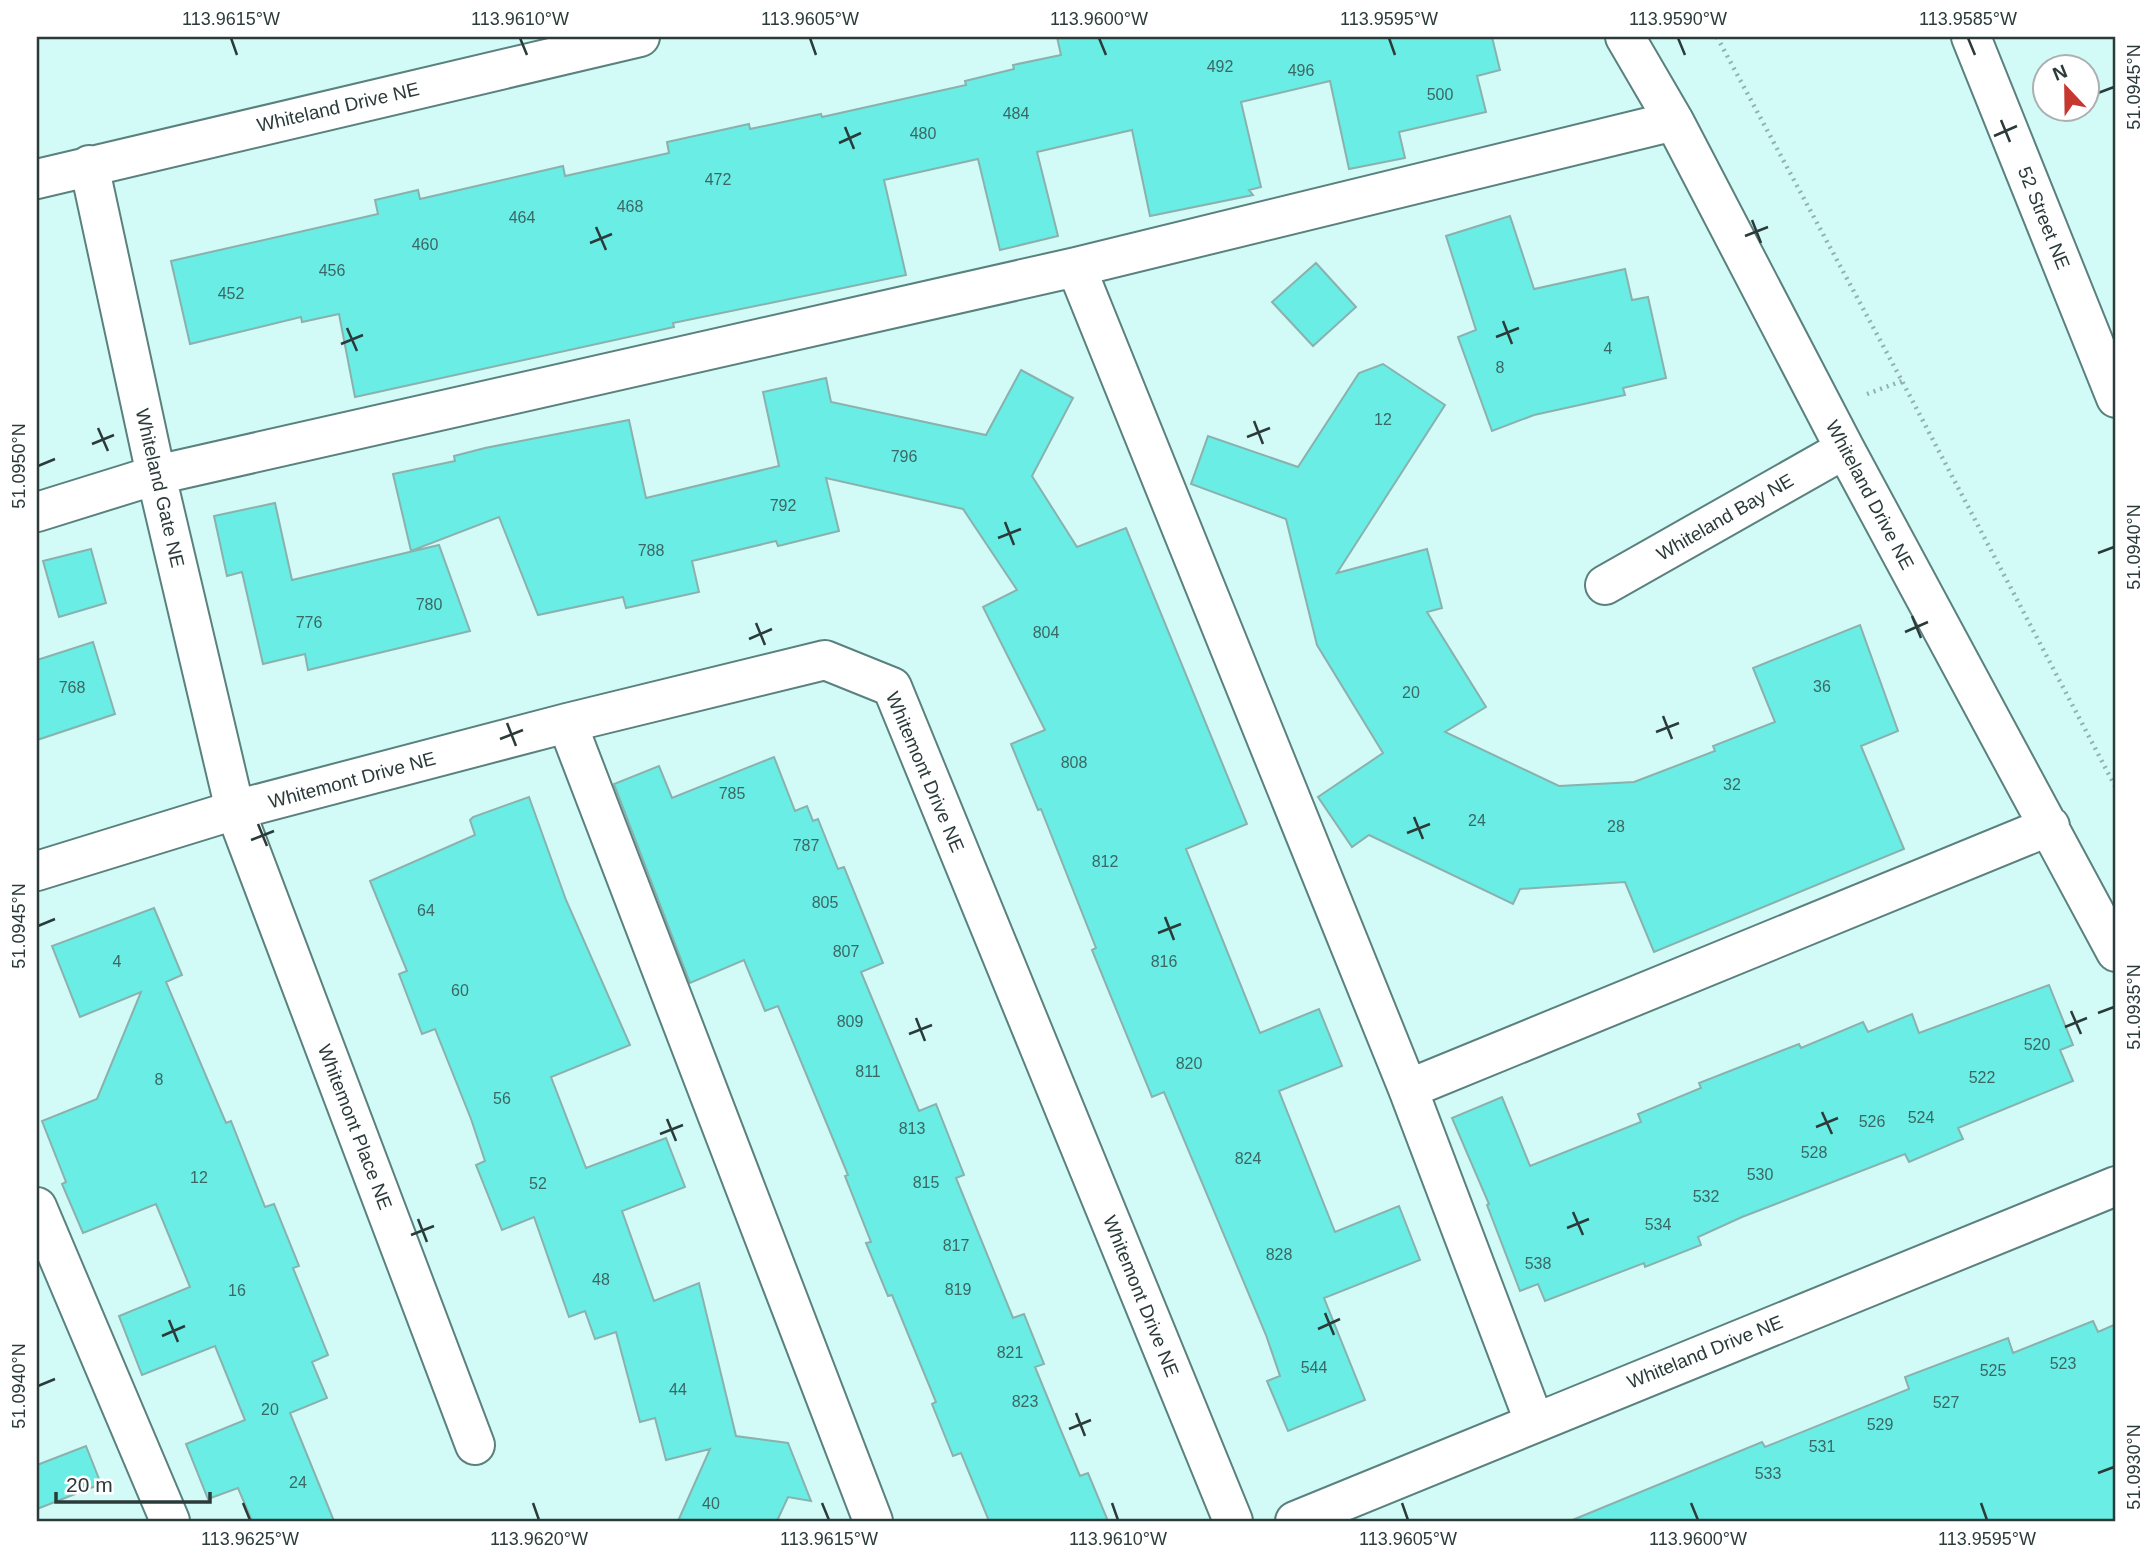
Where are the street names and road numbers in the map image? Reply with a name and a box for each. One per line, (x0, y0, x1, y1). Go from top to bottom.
street label: Whiteland Drive NE (255, 78, 421, 136)
street label: 52 Street NE (2014, 164, 2074, 272)
street label: Whiteland Gate NE (131, 406, 189, 570)
street label: Whiteland Drive NE (1822, 417, 1918, 573)
street label: Whiteland Bay NE (1653, 469, 1797, 565)
street label: Whitemont Drive NE (882, 689, 968, 855)
street label: Whitemont Drive NE (266, 748, 438, 812)
street label: Whitemont Place NE (314, 1041, 396, 1213)
street label: Whitemont Drive NE (1099, 1212, 1183, 1380)
street label: Whiteland Drive NE (1624, 1311, 1786, 1393)

